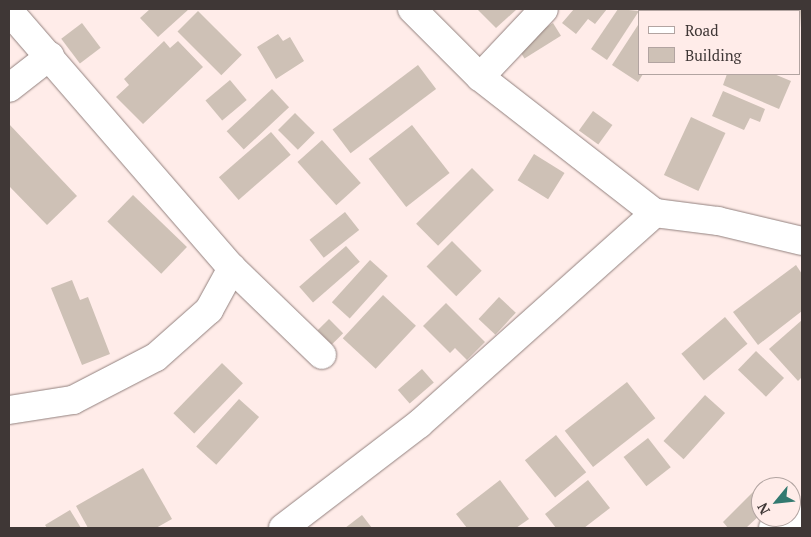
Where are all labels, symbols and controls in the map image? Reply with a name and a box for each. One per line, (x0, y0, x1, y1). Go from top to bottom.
legend (638, 10, 801, 75)
text: Road (685, 20, 718, 40)
text: Building (685, 45, 742, 65)
north arrow (751, 477, 801, 527)
text: N (752, 500, 774, 518)

